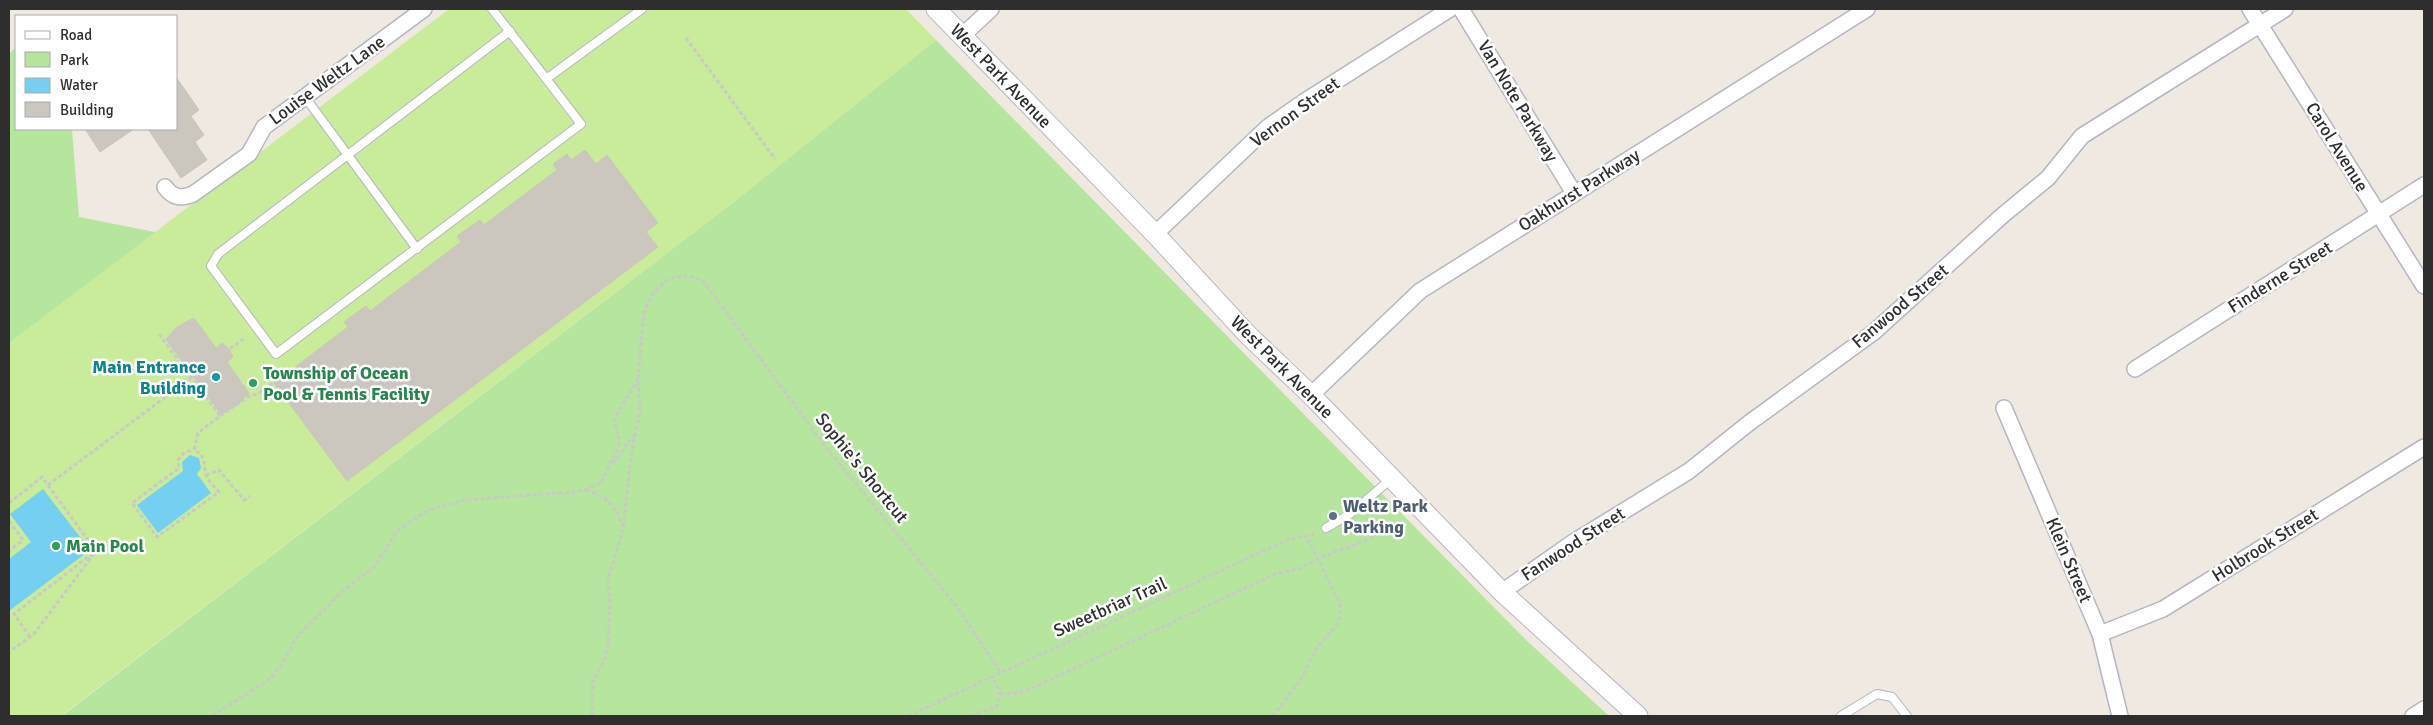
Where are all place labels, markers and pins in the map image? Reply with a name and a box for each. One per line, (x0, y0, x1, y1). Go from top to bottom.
place label: Main Entrance Building (92, 356, 206, 399)
place label: Township of Ocean Pool & Tennis Facility (263, 362, 430, 405)
marker: Main Entrance Building (210, 371, 222, 383)
marker: Township of Ocean Pool & Tennis Facility (247, 377, 259, 389)
place label: Weltz Park Parking (1343, 495, 1429, 538)
marker: Weltz Park Parking (1327, 510, 1339, 522)
place label: Main Pool (66, 535, 144, 557)
marker: Main Pool (50, 540, 62, 552)

